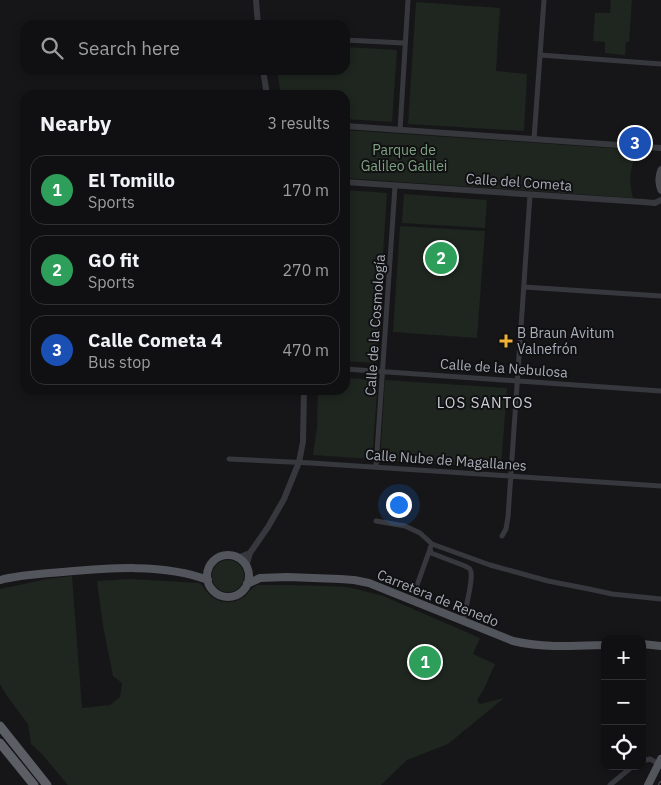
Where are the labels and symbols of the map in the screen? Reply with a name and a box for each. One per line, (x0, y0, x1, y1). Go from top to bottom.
pin: 3 (619, 124, 651, 162)
park label: Parque de Galileo Galilei (361, 141, 447, 175)
street label: Calle del Cometa (465, 169, 573, 195)
pin: 2 (425, 239, 457, 277)
street label: Calle de la Cosmología (361, 253, 389, 396)
place label: B Braun Avitum Valnefrón (517, 324, 615, 358)
marker: B Braun Avitum Valnefrón (499, 334, 513, 348)
street label: Calle de la Nebulosa (440, 355, 569, 381)
district label: LOS SANTOS (437, 393, 533, 412)
street label: Calle Nube de Magallanes (365, 445, 528, 475)
your location (386, 492, 412, 518)
street label: Carretera de Renedo (375, 565, 502, 631)
pin: 1 (409, 643, 441, 681)

